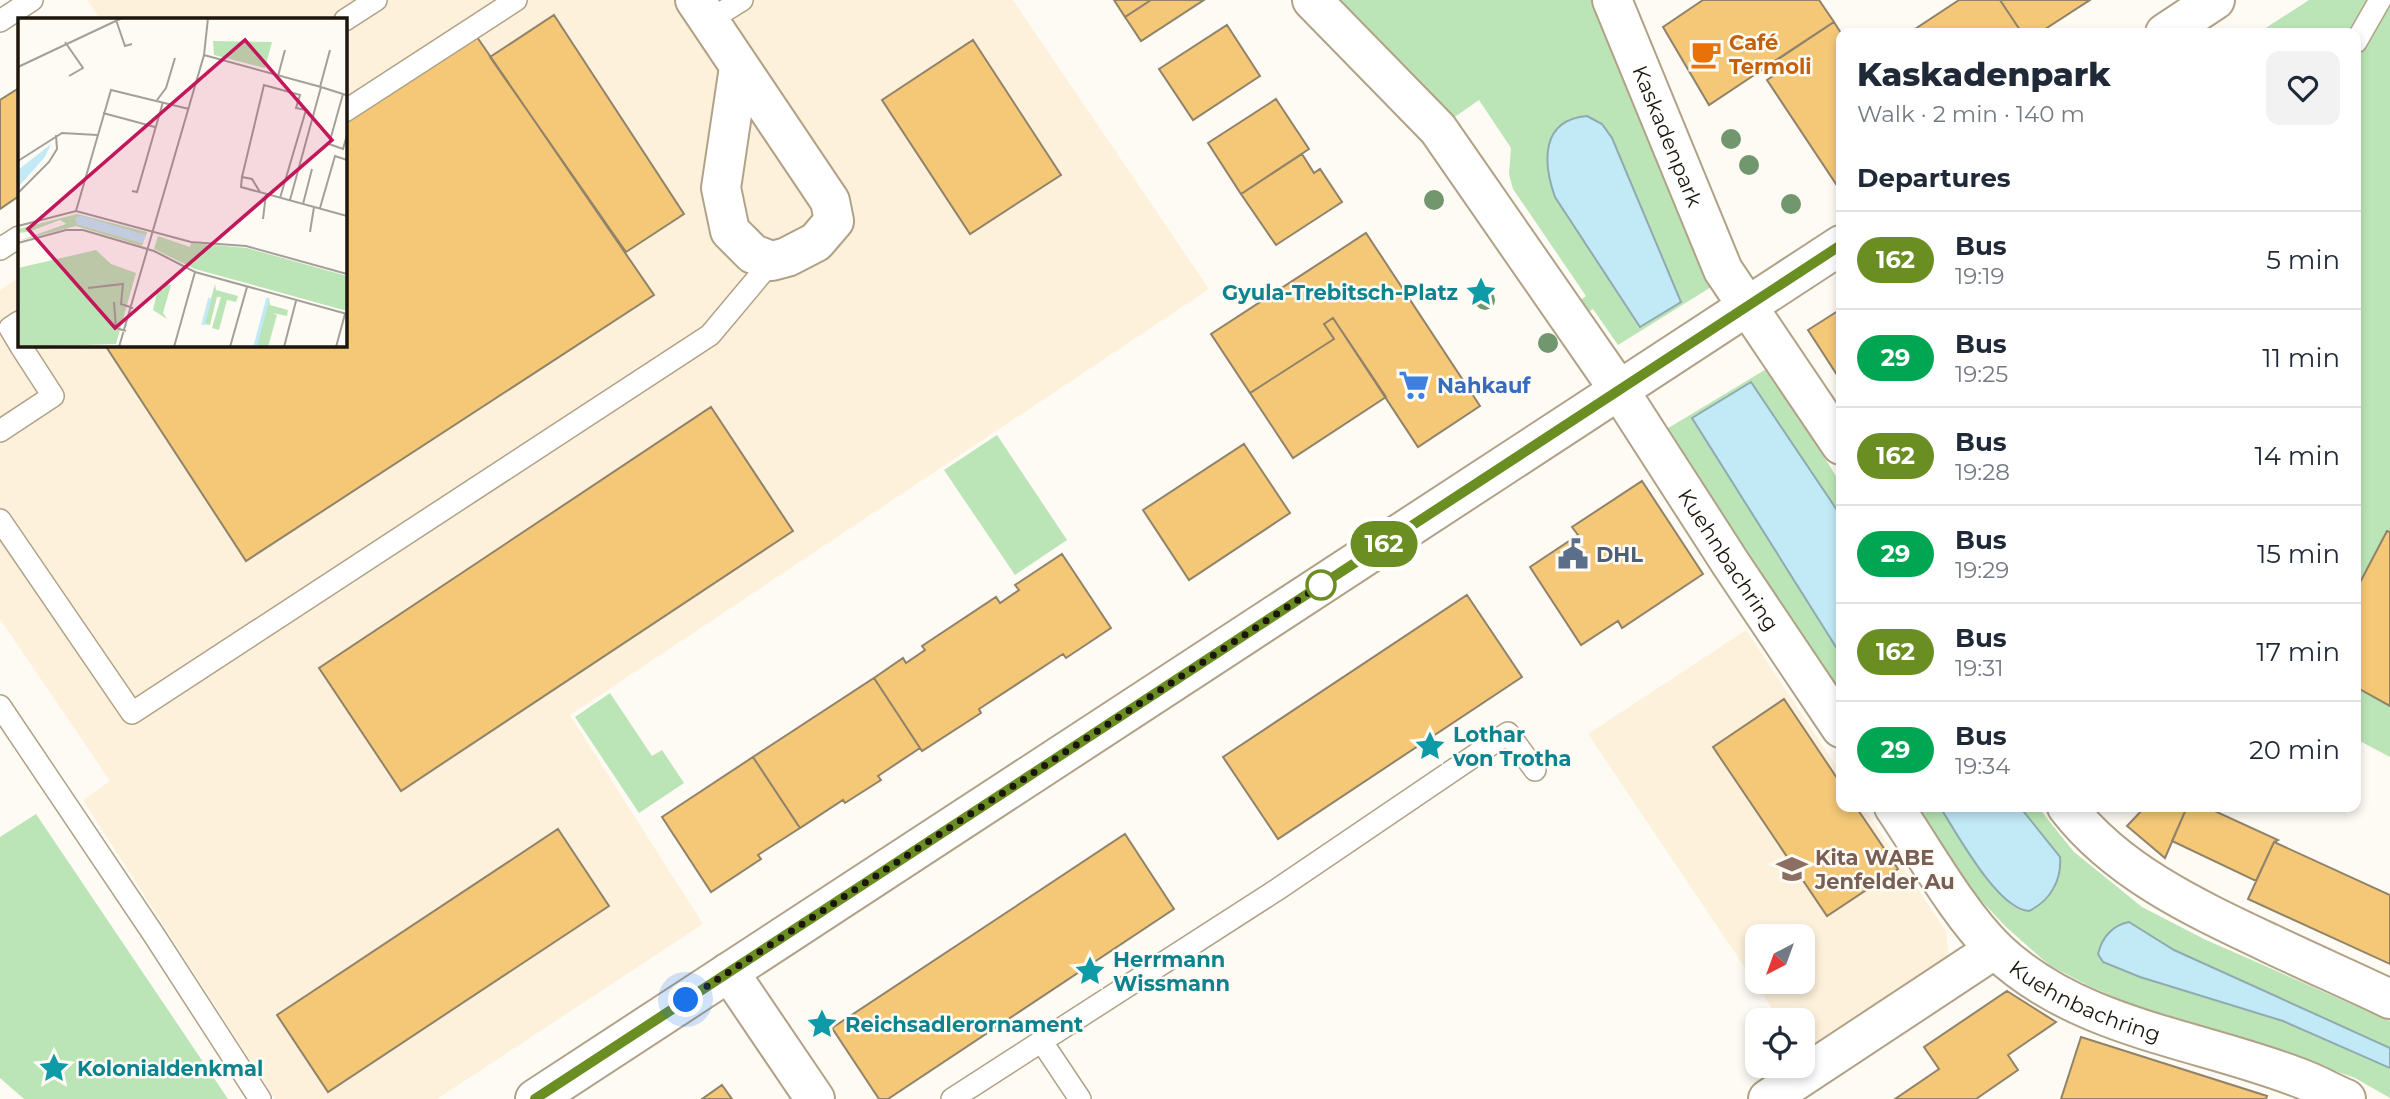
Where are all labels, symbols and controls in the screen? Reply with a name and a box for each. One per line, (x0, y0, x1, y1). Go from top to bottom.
inset map (18, 18, 346, 346)
place label: Café Termoli (1729, 30, 1812, 79)
cafe icon: Café Termoli (1689, 37, 1723, 71)
button: heart (2266, 51, 2340, 125)
text: Kaskadenpark (1857, 54, 2111, 94)
street label: Kaskadenpark (1628, 62, 1708, 211)
text: Walk · 2 min · 140 m (1857, 100, 2085, 128)
text: Departures (1857, 162, 2011, 194)
text: Bus (1955, 230, 2007, 262)
text: 5 min (2266, 244, 2340, 276)
text: 162 (1876, 245, 1915, 274)
text: 19:19 (1955, 262, 2005, 290)
place icon: Gyula-Trebitsch-Platz (1464, 275, 1498, 309)
place label: Gyula-Trebitsch-Platz (1222, 280, 1458, 305)
text: Bus (1955, 328, 2007, 360)
text: 11 min (2262, 342, 2340, 374)
text: 29 (1881, 343, 1910, 372)
text: 19:25 (1955, 360, 2008, 388)
supermarket icon: Nahkauf (1397, 368, 1431, 402)
place label: Nahkauf (1437, 373, 1531, 398)
text: Bus (1955, 426, 2007, 458)
text: 14 min (2254, 440, 2340, 472)
text: 162 (1876, 441, 1915, 470)
text: 19:28 (1955, 458, 2010, 486)
street label: Kuehnbachring (1673, 484, 1785, 635)
line badge: 162 (1344, 521, 1424, 567)
text: Bus (1955, 524, 2007, 556)
text: 162 (1365, 529, 1403, 558)
public building icon: DHL (1556, 537, 1590, 571)
text: 15 min (2257, 538, 2340, 570)
text: 29 (1881, 539, 1910, 568)
place label: DHL (1596, 542, 1643, 567)
text: 19:29 (1955, 556, 2009, 584)
unlabelled marker (1306, 570, 1336, 600)
text: Bus (1955, 622, 2007, 654)
text: 17 min (2256, 636, 2340, 668)
text: 162 (1876, 637, 1915, 666)
text: 19:31 (1955, 654, 2003, 682)
text: Bus (1955, 720, 2007, 752)
place label: Lothar von Trotha (1452, 722, 1571, 771)
place icon: Lothar von Trotha (1413, 729, 1447, 763)
text: 20 min (2249, 734, 2340, 766)
text: 29 (1881, 735, 1910, 764)
text: 19:34 (1955, 752, 2010, 780)
place label: Kita WABE Jenfelder Au (1814, 845, 1955, 894)
school or university icon: Kita WABE Jenfelder Au (1775, 852, 1809, 886)
north arrow (1745, 924, 1815, 994)
map controls (1745, 924, 1815, 1078)
place label: Herrmann Wissmann (1113, 947, 1230, 996)
place icon: Herrmann Wissmann (1073, 954, 1107, 988)
street label: Kuehnbachring (2005, 954, 2164, 1047)
your location (668, 982, 703, 1017)
place icon: Reichsadlerornament (805, 1007, 839, 1041)
button: locate (1745, 1008, 1815, 1078)
place label: Reichsadlerornament (845, 1012, 1083, 1037)
place icon: Kolonialdenkmal (37, 1051, 71, 1085)
place label: Kolonialdenkmal (77, 1056, 263, 1081)

